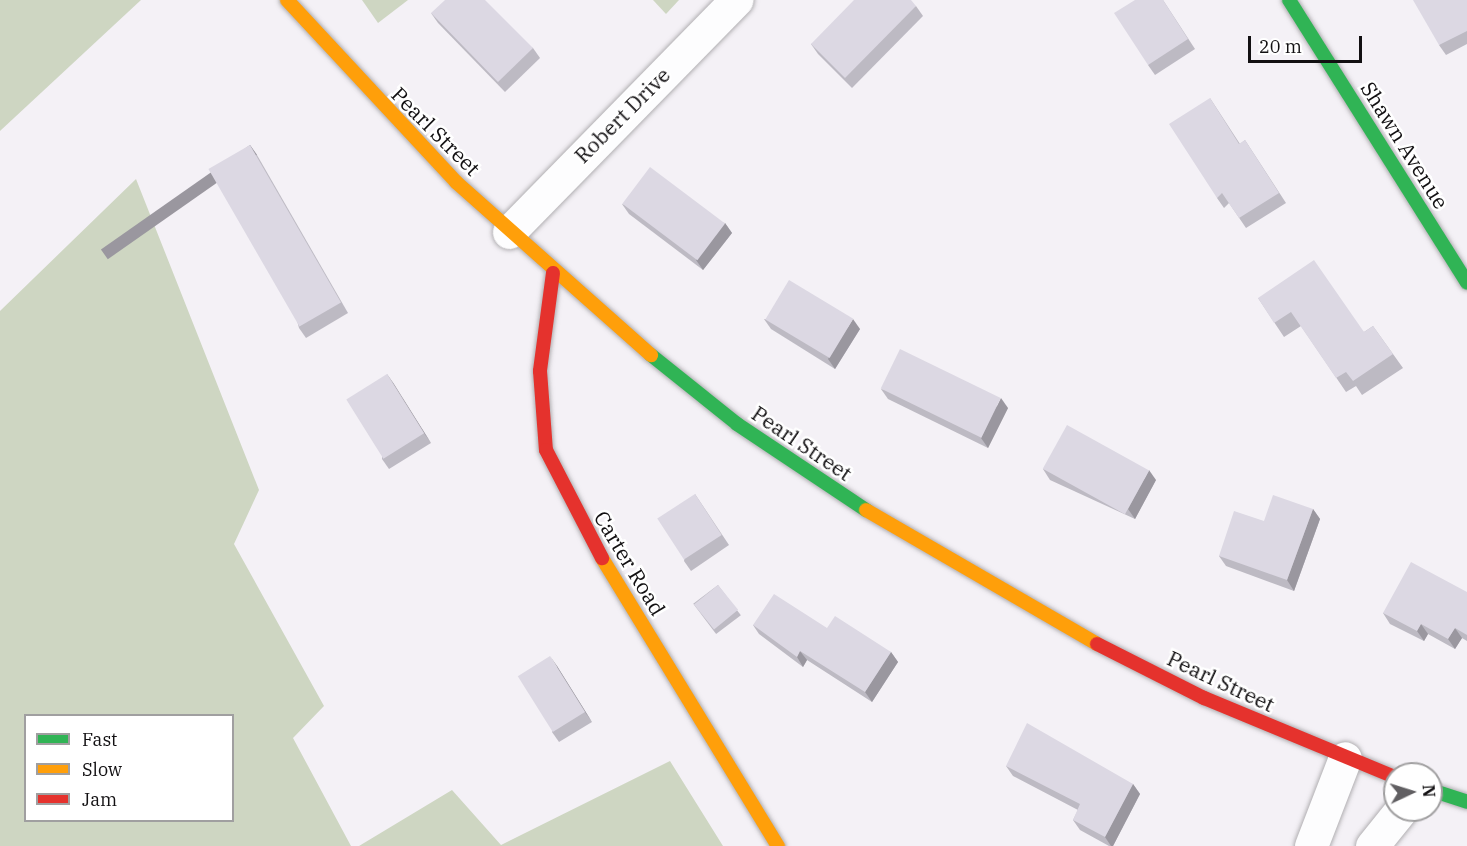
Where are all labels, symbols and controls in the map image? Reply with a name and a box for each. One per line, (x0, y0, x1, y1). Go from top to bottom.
scale bar (1251, 24, 1365, 62)
text: 20 m (1259, 35, 1302, 58)
street label: Robert Drive (569, 62, 675, 168)
street label: Shawn Avenue (1356, 77, 1454, 213)
street label: Pearl Street (386, 81, 486, 181)
street label: Pearl Street (747, 400, 857, 486)
street label: Carter Road (589, 506, 671, 620)
street label: Pearl Street (1164, 645, 1278, 717)
legend (24, 714, 234, 822)
text: Fast (82, 728, 117, 751)
text: Slow (82, 758, 122, 781)
north arrow (1383, 762, 1443, 822)
text: N (1419, 784, 1439, 798)
text: Jam (82, 788, 117, 811)

